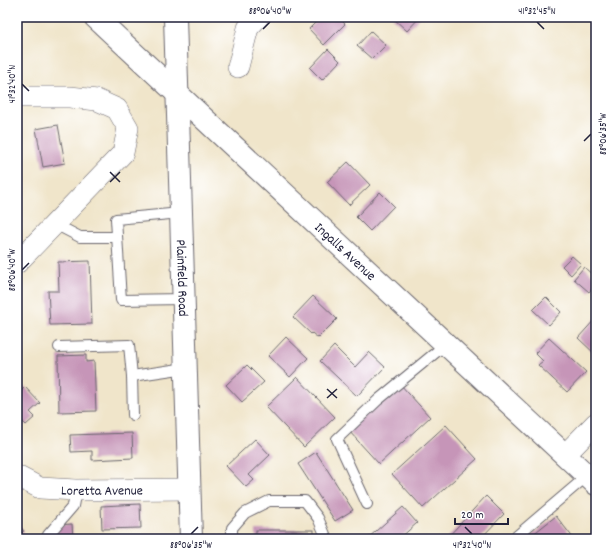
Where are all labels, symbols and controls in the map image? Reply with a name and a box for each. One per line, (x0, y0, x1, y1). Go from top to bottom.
text: 88°06'40"W (249, 5, 291, 19)
text: 41°32'45"N (518, 5, 556, 19)
text: 41°32'40"N (6, 65, 20, 103)
text: 88°06'35"W (597, 113, 611, 155)
street label: Ingalls Avenue (309, 219, 380, 286)
street label: Plainfield Road (170, 239, 192, 317)
text: 88°06'40"W (6, 249, 20, 291)
street label: Loretta Avenue (60, 481, 143, 502)
scale bar (455, 500, 508, 526)
text: 20 m (461, 507, 484, 524)
text: 88°06'35"W (170, 539, 212, 553)
text: 41°32'40"N (453, 539, 491, 553)

